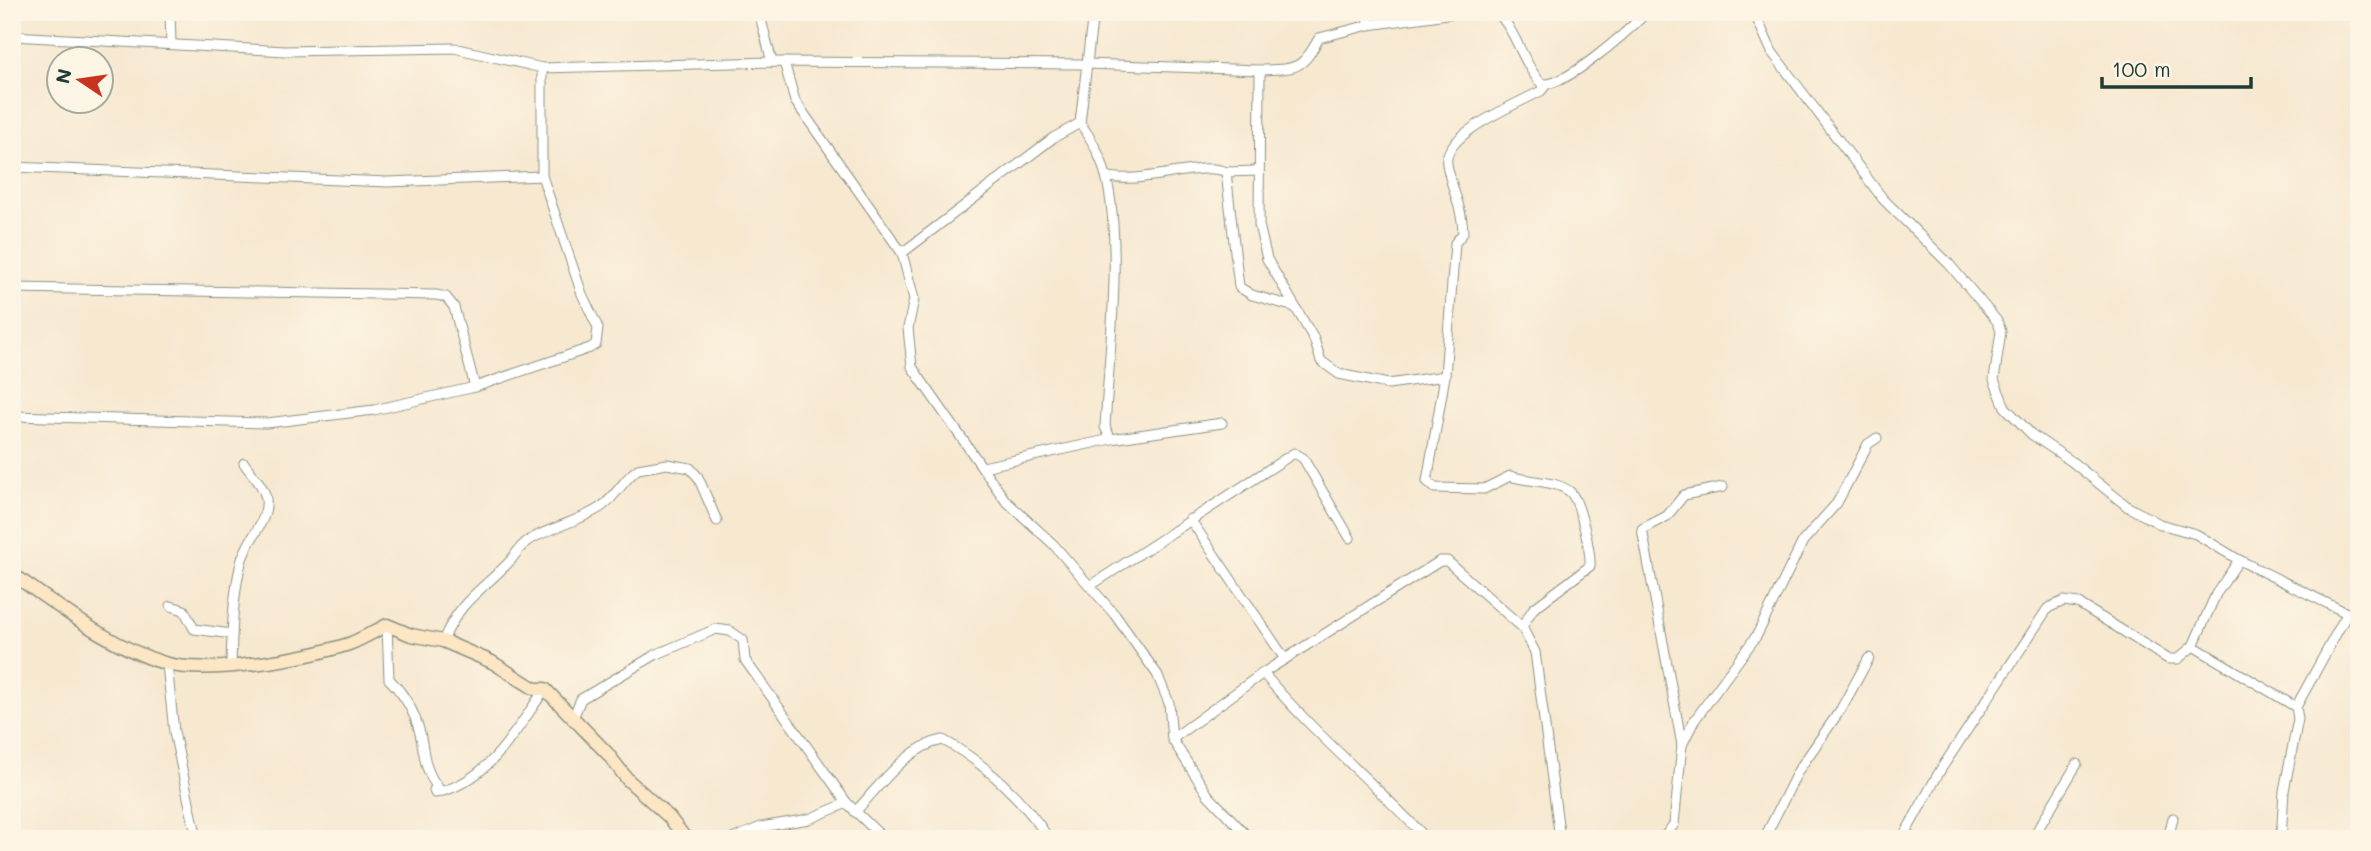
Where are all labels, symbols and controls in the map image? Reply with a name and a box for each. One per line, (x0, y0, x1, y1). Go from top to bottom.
north arrow (46, 46, 116, 116)
scale bar (2102, 46, 2250, 90)
text: 100 m (2112, 55, 2171, 82)
text: N (49, 66, 77, 86)

